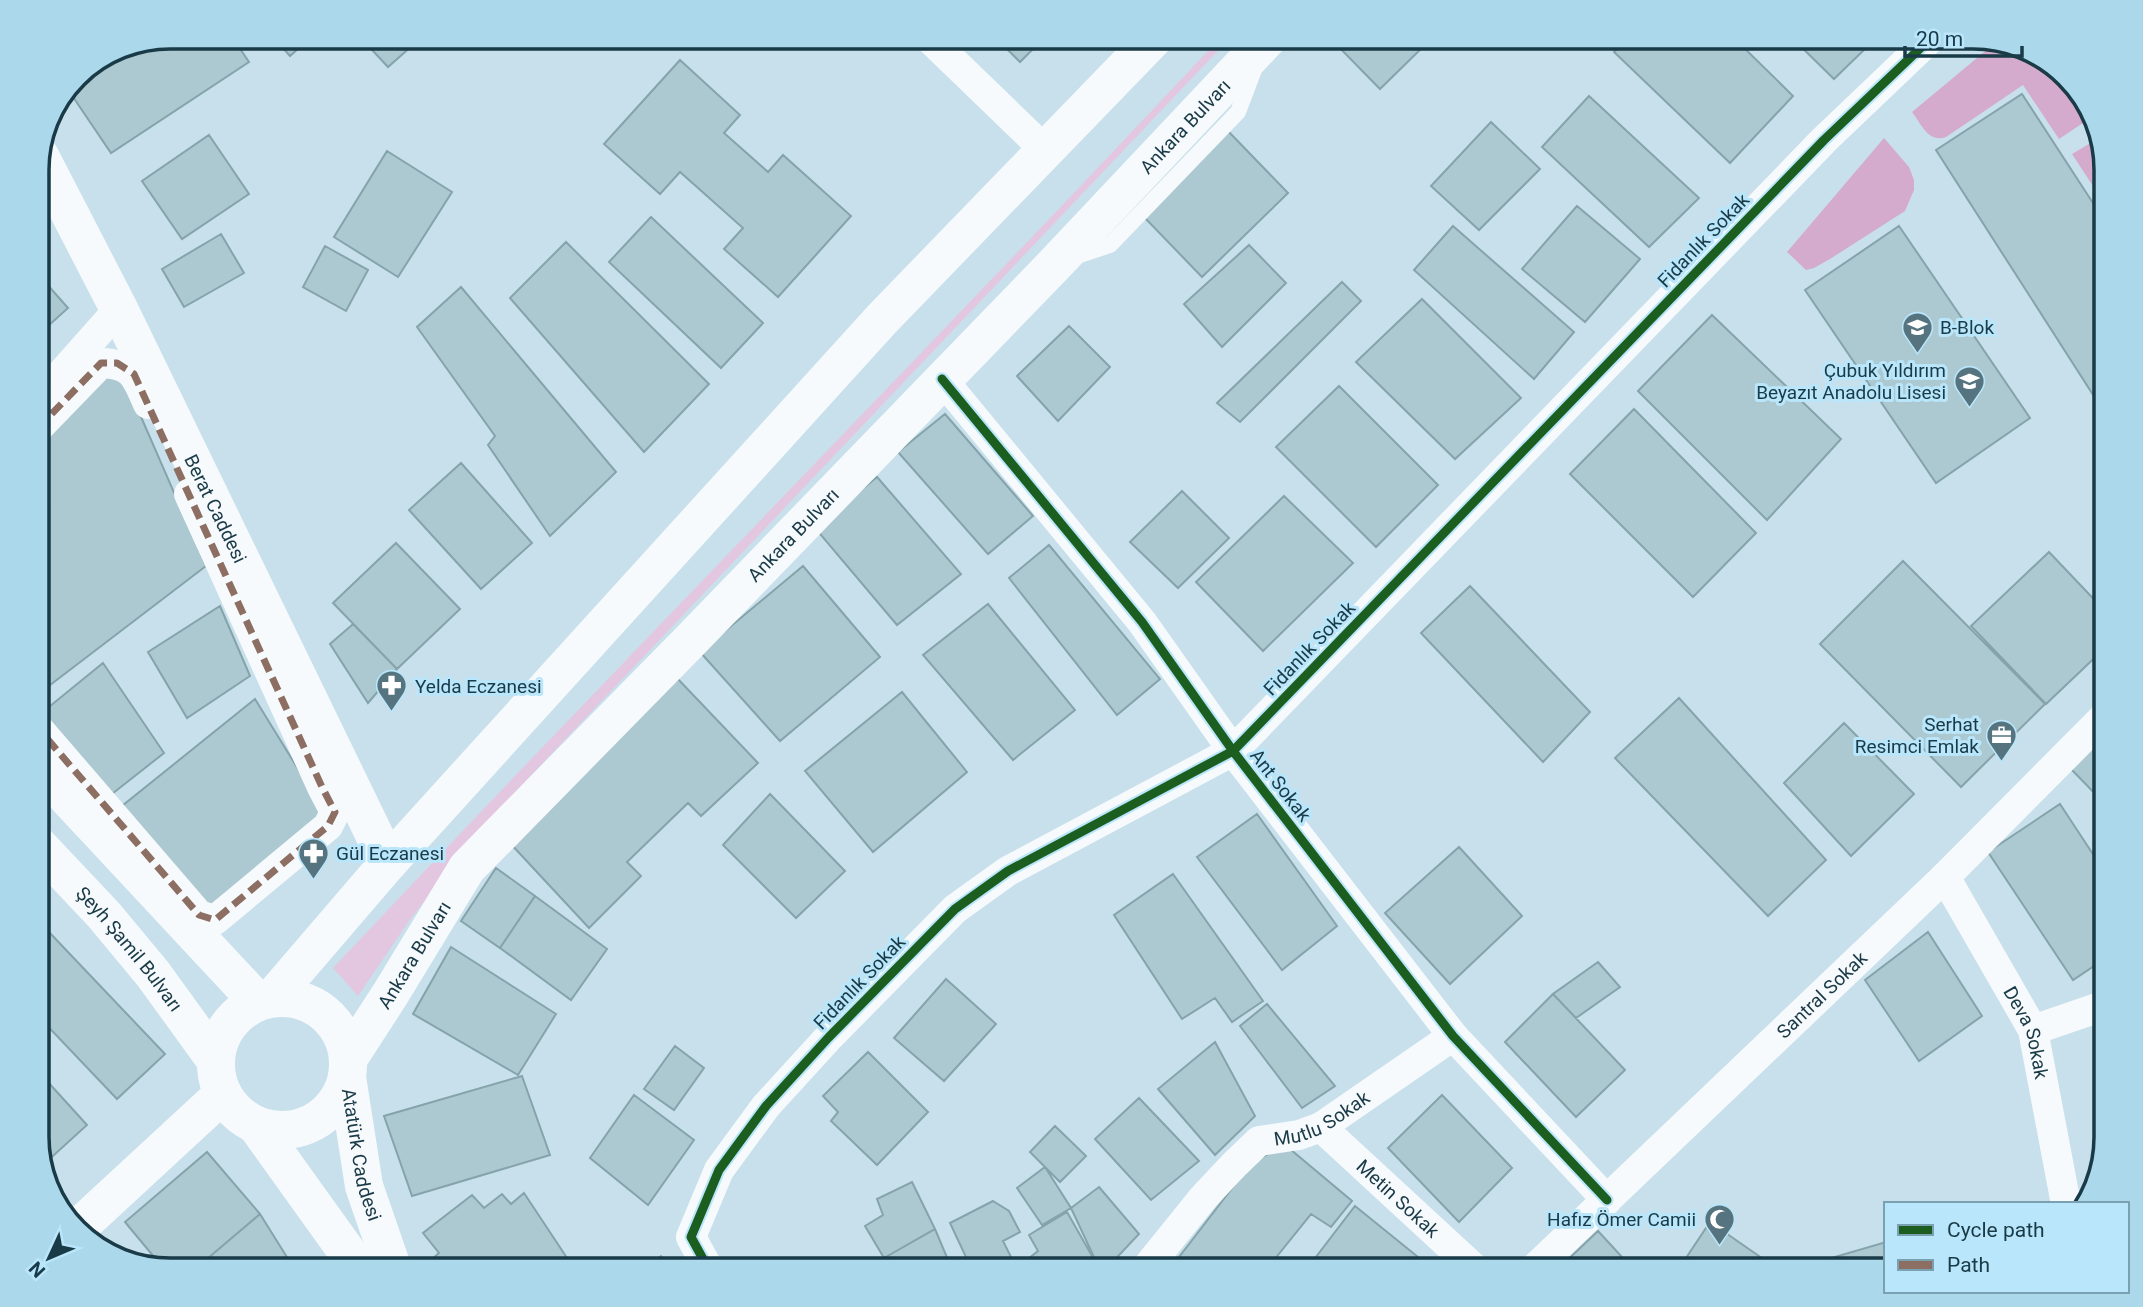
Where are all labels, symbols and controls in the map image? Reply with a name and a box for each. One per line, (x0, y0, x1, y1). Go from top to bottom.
scale bar (1905, 14, 2022, 58)
text: 20 m (1916, 27, 1963, 51)
street label: Ankara Bulvarı (1135, 74, 1235, 179)
street label: Fidanlık Sokak (1653, 188, 1754, 292)
school or university icon: B-Blok (1900, 310, 1934, 354)
place label: B-Blok (1940, 316, 1994, 339)
place label: Çubuk Yıldırım Beyazıt Anadolu Lisesi (1756, 359, 1946, 404)
school or university icon: Çubuk Yıldırım Beyazıt Anadolu Lisesi (1952, 364, 1986, 408)
street label: Berat Caddesi (179, 451, 252, 567)
street label: Ankara Bulvarı (743, 483, 844, 587)
street label: Fidanlık Sokak (1259, 596, 1360, 700)
pharmacy icon: Yelda Eczanesi (375, 669, 409, 713)
place label: Yelda Eczanesi (415, 675, 542, 698)
place label: Serhat Resimci Emlak (1855, 713, 1979, 758)
office icon: Serhat Resimci Emlak (1985, 718, 2019, 762)
street label: Ant Sokak (1245, 745, 1316, 826)
pharmacy icon: Gül Eczanesi (296, 836, 330, 880)
place label: Gül Eczanesi (336, 842, 444, 865)
street label: Şeyh Şamil Bulvarı (71, 882, 187, 1016)
street label: Ankara Bulvarı (373, 897, 456, 1013)
street label: Fidanlık Sokak (809, 930, 910, 1034)
street label: Santral Sokak (1772, 946, 1872, 1043)
street label: Deva Sokak (1998, 982, 2053, 1081)
street label: Mutlu Sokak (1272, 1086, 1374, 1151)
street label: Atatürk Caddesi (337, 1087, 386, 1224)
street label: Metin Sokak (1352, 1155, 1444, 1243)
mosque icon: Hafız Ömer Camii (1702, 1202, 1736, 1246)
legend (1884, 1202, 2129, 1293)
place label: Hafız Ömer Camii (1547, 1208, 1696, 1231)
text: Cycle path (1947, 1218, 2045, 1242)
north arrow (14, 1223, 84, 1293)
text: Path (1947, 1253, 1990, 1277)
text: N (24, 1257, 50, 1282)

